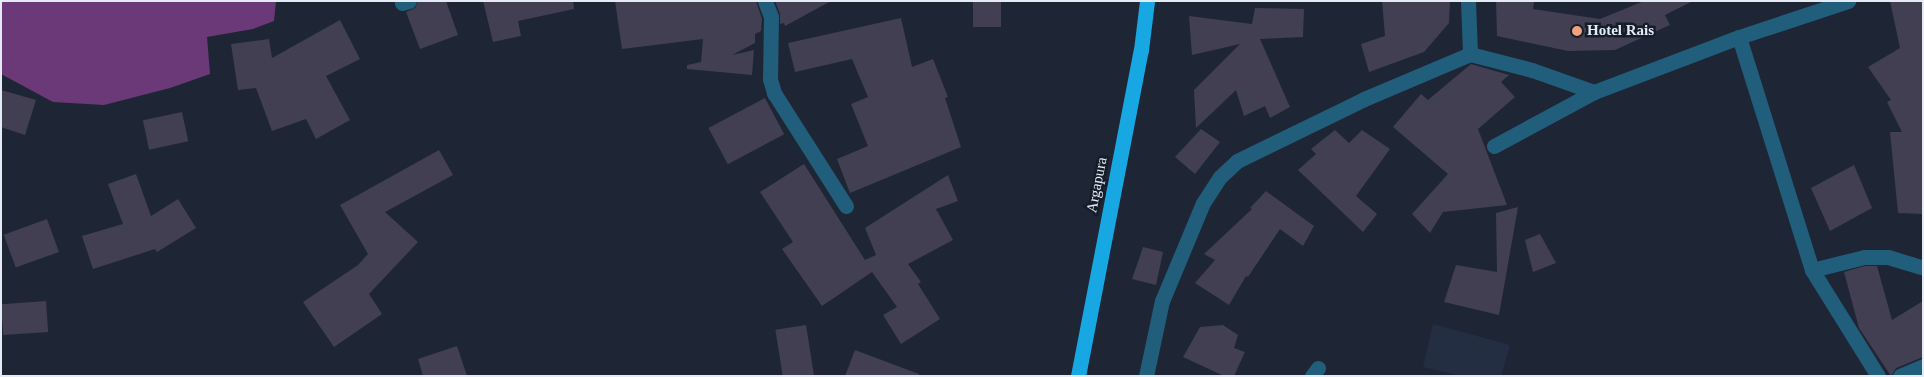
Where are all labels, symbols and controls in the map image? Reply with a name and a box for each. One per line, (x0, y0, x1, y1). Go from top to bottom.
place label: Hotel Rais (1587, 22, 1654, 40)
marker: Hotel Rais (1571, 25, 1583, 37)
street label: Argapura (1083, 156, 1111, 214)

